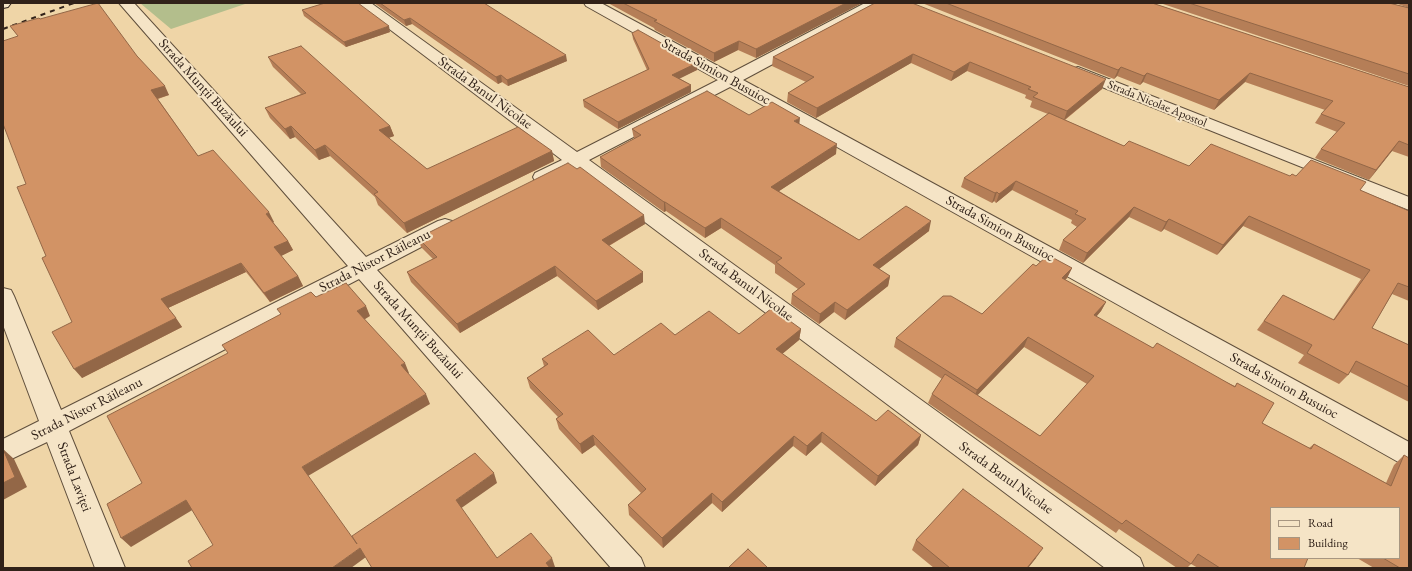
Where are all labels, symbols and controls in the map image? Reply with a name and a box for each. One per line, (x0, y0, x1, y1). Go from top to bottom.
street label: Strada Simion Busuioc (659, 35, 773, 109)
street label: Strada Munții Buzăului (155, 36, 251, 140)
street label: Strada Banul Nicolae (435, 53, 535, 133)
street label: Strada Nicolae Apostol (1105, 78, 1209, 130)
street label: Strada Simion Busuioc (943, 192, 1057, 266)
street label: Strada Nistor Răileanu (317, 226, 433, 296)
street label: Strada Banul Nicolae (696, 245, 796, 325)
street label: Strada Munții Buzăului (370, 278, 466, 382)
street label: Strada Simion Busuioc (1227, 349, 1341, 423)
street label: Strada Nistor Răileanu (29, 374, 145, 444)
street label: Strada Banul Nicolae (956, 438, 1056, 518)
street label: Strada Laviței (53, 440, 95, 514)
legend (1270, 507, 1400, 559)
text: Road (1308, 515, 1333, 531)
text: Building (1308, 535, 1348, 551)

